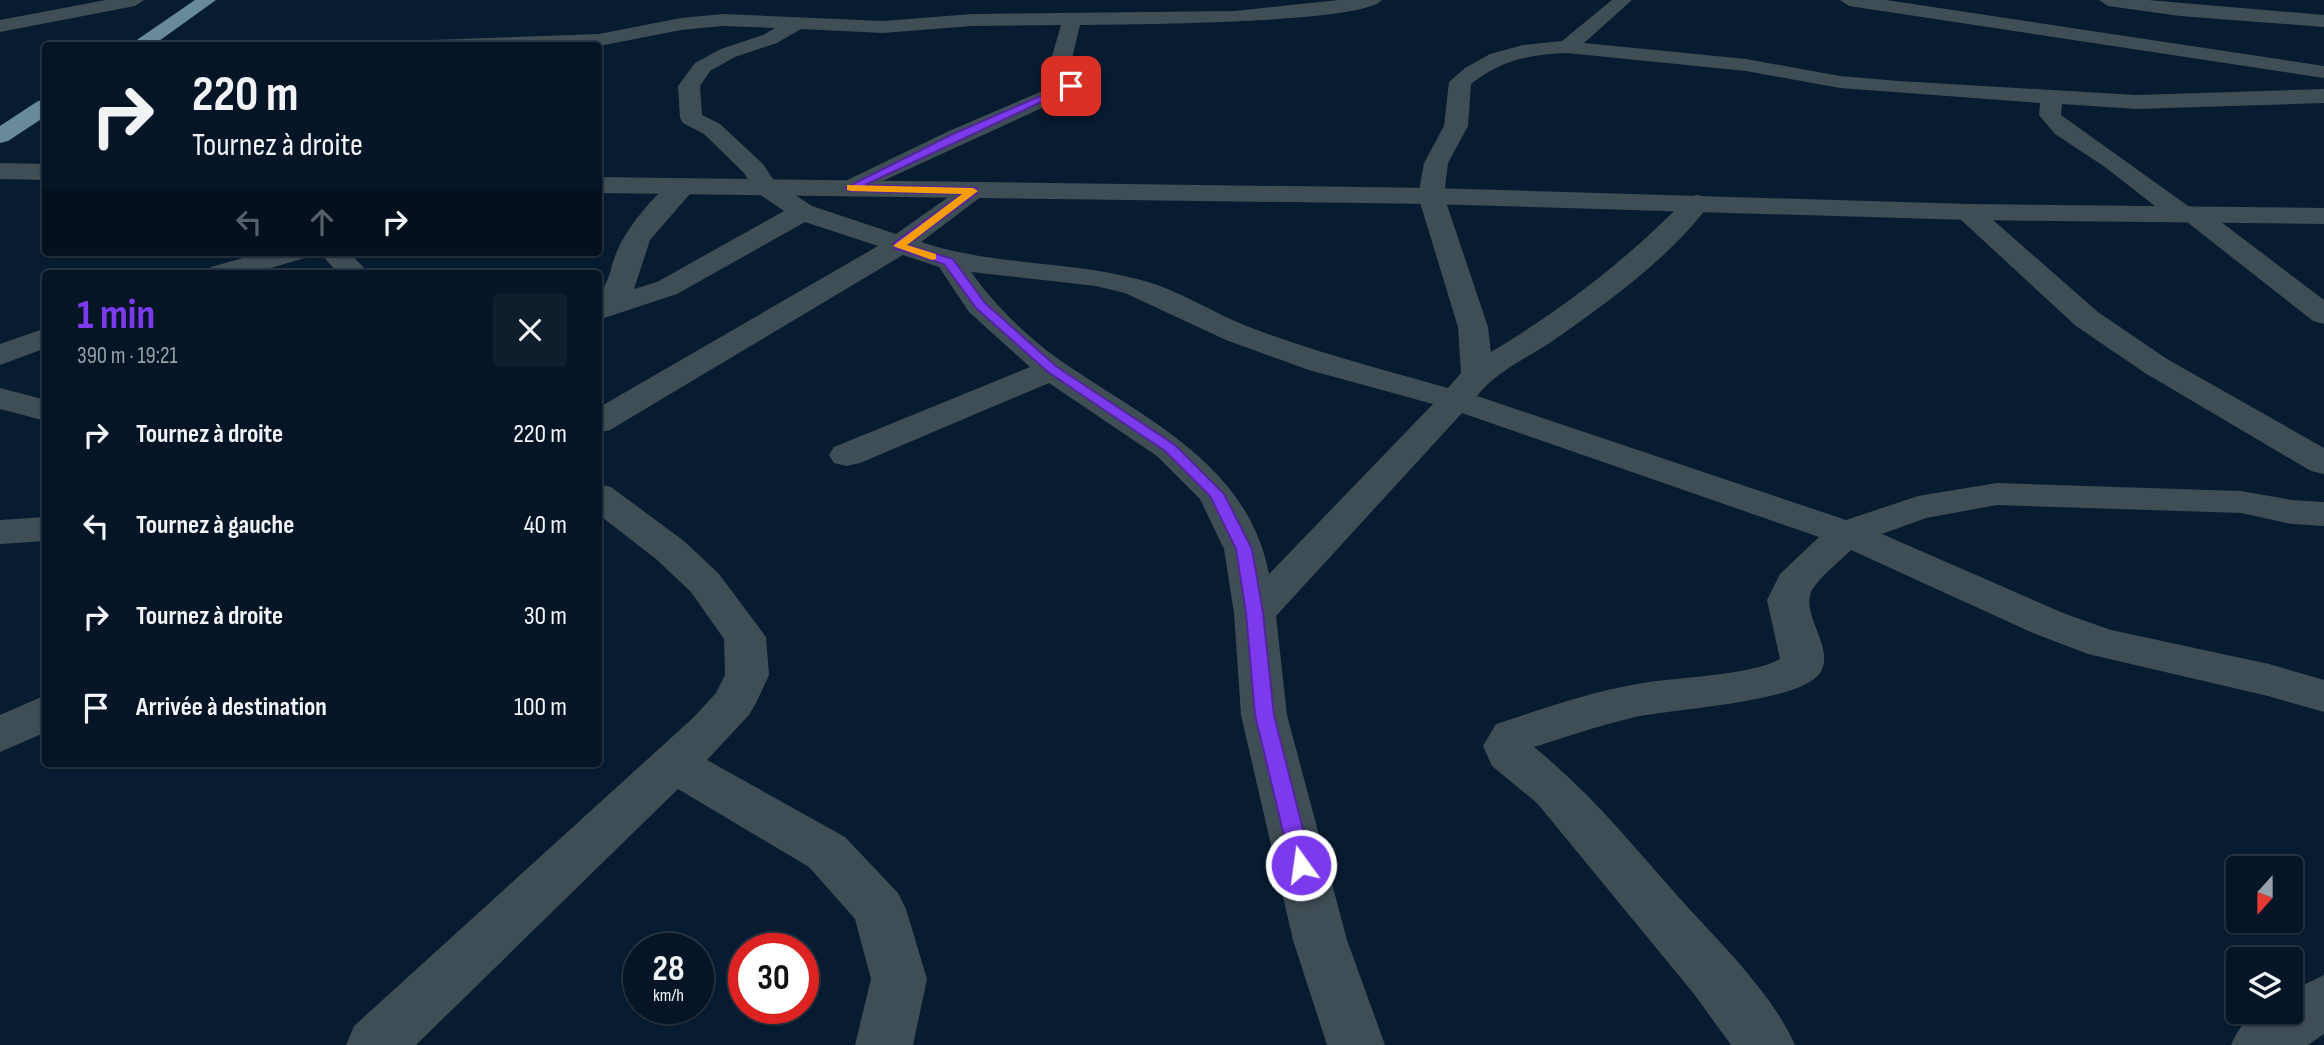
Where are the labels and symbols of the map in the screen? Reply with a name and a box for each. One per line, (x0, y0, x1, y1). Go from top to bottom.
pin (1041, 56, 1101, 116)
position arrow (1264, 828, 1338, 902)
north arrow (2226, 856, 2303, 933)
speed limit sign: 30 (728, 933, 819, 1024)

